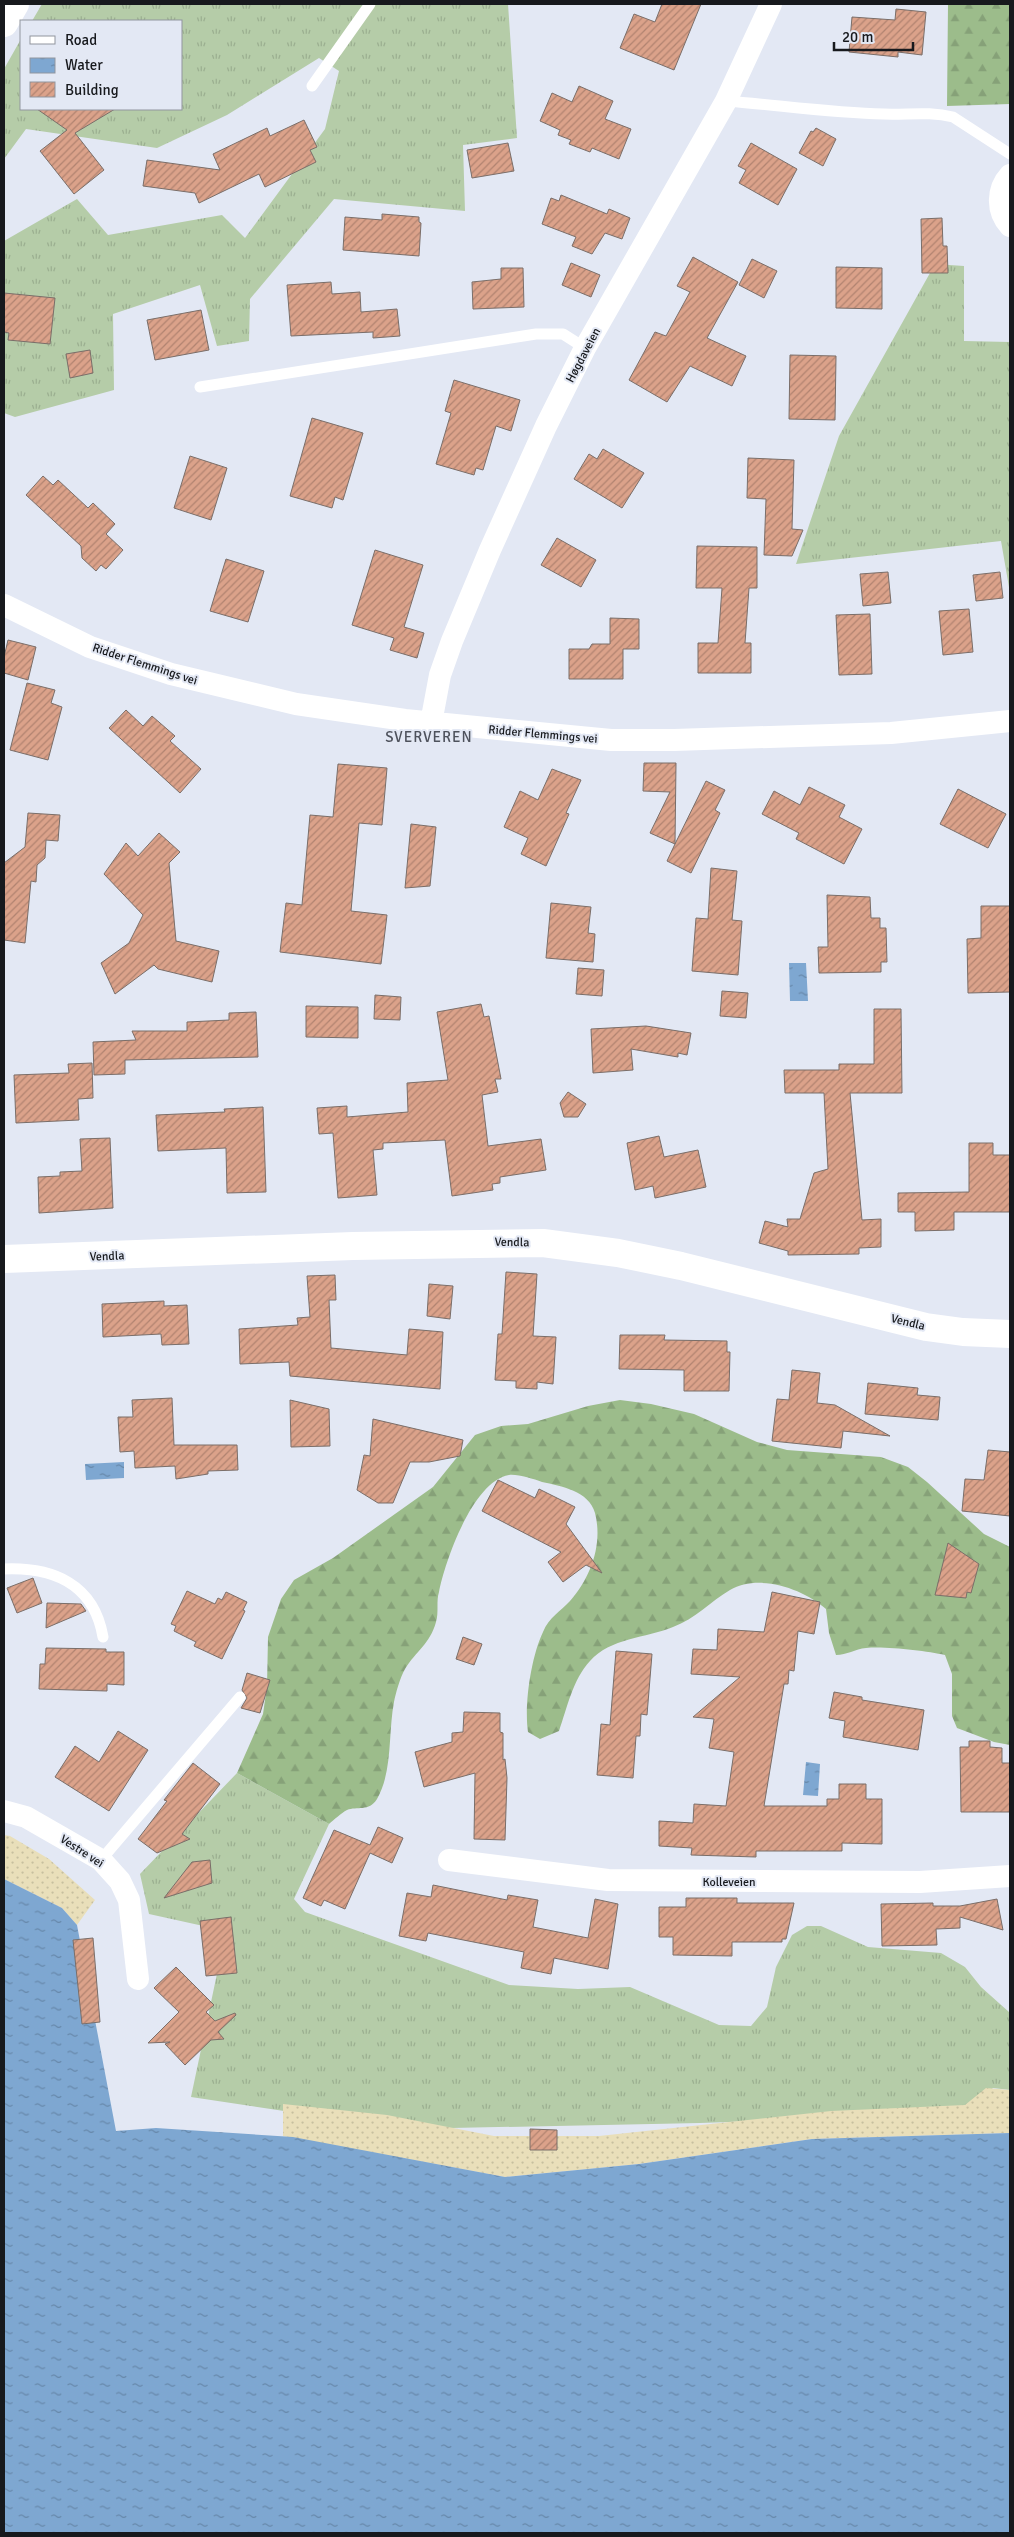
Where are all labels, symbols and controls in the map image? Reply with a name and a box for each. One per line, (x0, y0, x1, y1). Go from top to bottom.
legend (20, 20, 182, 110)
scale bar (834, 20, 913, 52)
text: 20 m (842, 28, 873, 46)
text: Road (65, 31, 97, 49)
text: Water (65, 56, 103, 74)
text: Building (65, 81, 119, 99)
street label: Høgdaveien (563, 325, 604, 385)
street label: Ridder Flemmings vei (90, 640, 199, 689)
street label: Ridder Flemmings vei (488, 722, 598, 747)
district label: SVERVEREN (385, 728, 473, 746)
street label: Vendla (494, 1235, 530, 1250)
street label: Vendla (89, 1248, 125, 1265)
street label: Vendla (889, 1311, 927, 1334)
street label: Vestre vei (57, 1832, 106, 1871)
street label: Kolleveien (703, 1875, 755, 1890)

